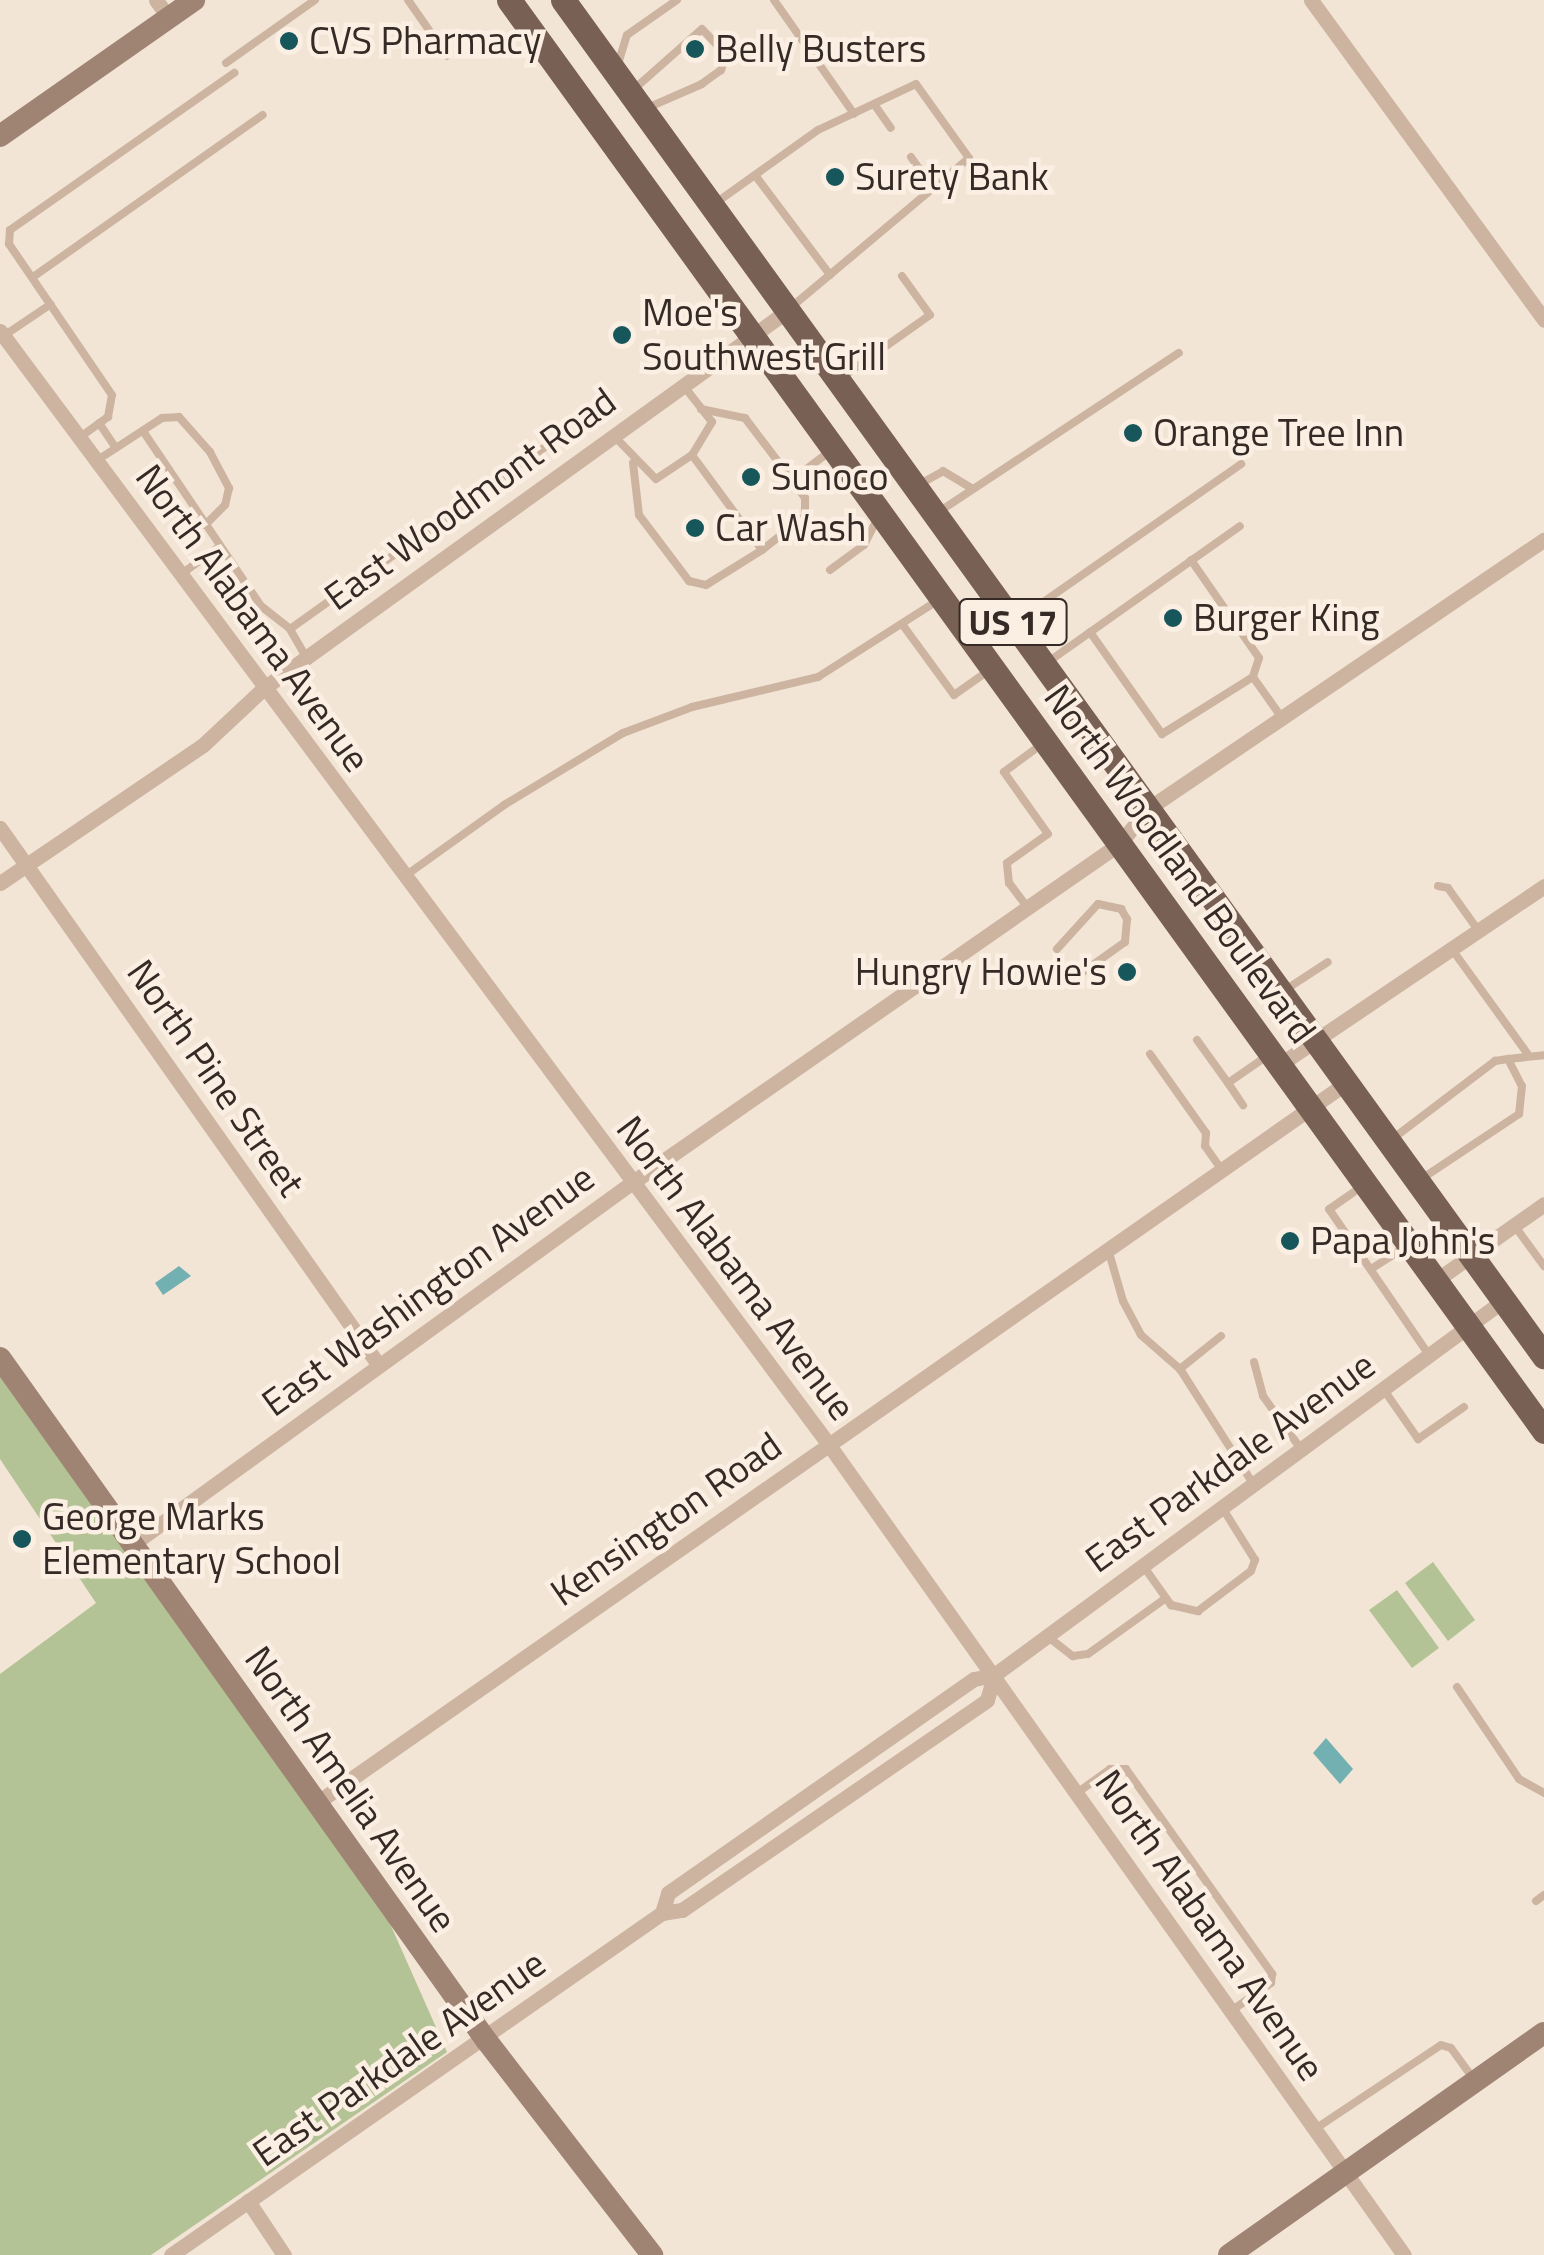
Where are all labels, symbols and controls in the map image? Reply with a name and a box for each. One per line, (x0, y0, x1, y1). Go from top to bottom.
place label: CVS Pharmacy (309, 18, 541, 64)
place label: Belly Busters (715, 26, 926, 72)
marker: CVS Pharmacy (278, 30, 300, 52)
marker: Belly Busters (684, 38, 706, 60)
place label: Surety Bank (855, 154, 1049, 200)
marker: Surety Bank (824, 166, 846, 188)
place label: Moe's Southwest Grill (642, 290, 886, 380)
marker: Moe's Southwest Grill (611, 324, 633, 346)
street label: East Woodmont Road (316, 378, 624, 620)
place label: Orange Tree Inn (1153, 410, 1404, 456)
marker: Orange Tree Inn (1122, 422, 1144, 444)
place label: Sunoco (771, 454, 889, 500)
street label: North Alabama Avenue (126, 456, 380, 780)
marker: Sunoco (740, 466, 762, 488)
place label: Car Wash (715, 505, 866, 551)
marker: Car Wash (684, 517, 706, 539)
road number: US 17 (958, 592, 1068, 652)
place label: Burger King (1193, 595, 1380, 641)
marker: Burger King (1162, 607, 1184, 629)
street label: North Woodland Boulevard (1035, 676, 1325, 1052)
place label: Hungry Howie's (855, 949, 1107, 995)
street label: North Pine Street (118, 951, 314, 1205)
marker: Hungry Howie's (1116, 961, 1138, 983)
street label: North Alabama Avenue (607, 1107, 865, 1429)
street label: East Washington Avenue (253, 1154, 603, 1426)
place label: Papa John's (1310, 1218, 1495, 1264)
marker: Papa John's (1279, 1230, 1301, 1252)
street label: East Parkdale Avenue (1077, 1342, 1383, 1582)
street label: Kensington Road (542, 1423, 790, 1615)
place label: George Marks Elementary School (42, 1494, 341, 1584)
marker: George Marks Elementary School (11, 1528, 33, 1550)
street label: North Amelia Avenue (235, 1638, 467, 1940)
street label: North Alabama Avenue (1086, 1761, 1334, 2089)
street label: East Parkdale Avenue (244, 1940, 554, 2176)

